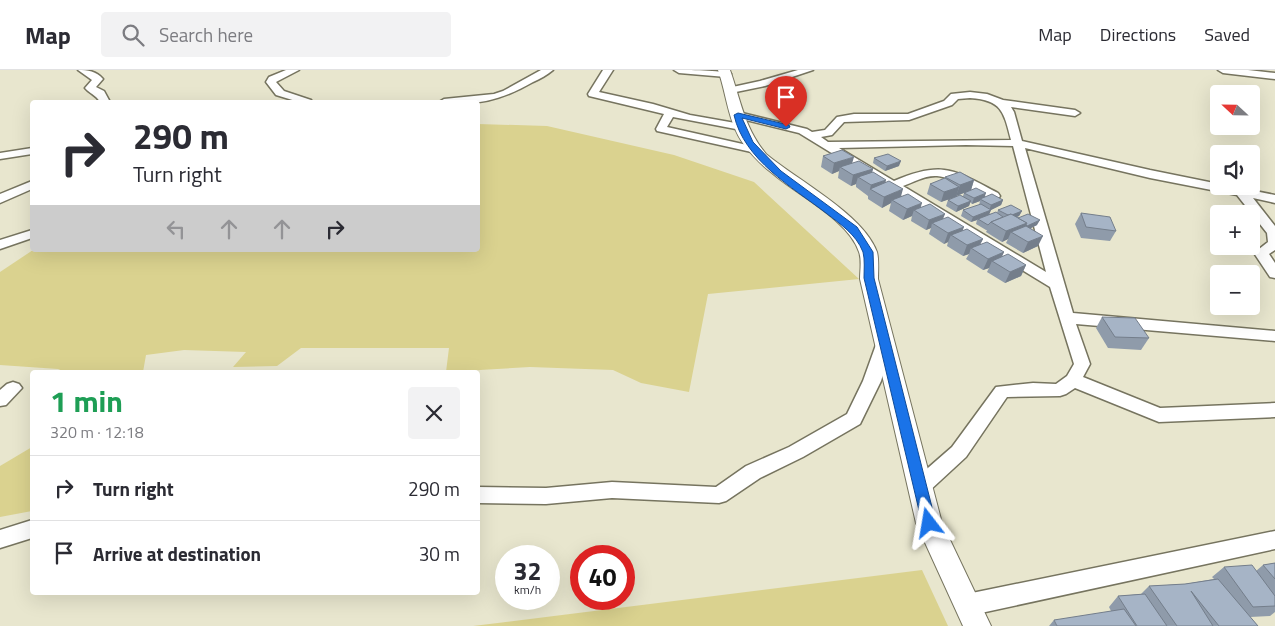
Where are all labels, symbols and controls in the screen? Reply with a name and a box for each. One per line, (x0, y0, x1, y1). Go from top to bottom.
search box (101, 12, 451, 57)
text: Map (25, 17, 71, 53)
text: Search here (159, 20, 253, 49)
icon: search (119, 21, 147, 49)
text: Map (1038, 21, 1072, 48)
text: Directions (1100, 21, 1176, 48)
text: Saved (1204, 21, 1250, 48)
pin (765, 76, 807, 127)
icon: arrive (772, 83, 800, 111)
north arrow (1210, 85, 1260, 135)
map controls (1210, 85, 1260, 315)
text: 290 m (133, 109, 229, 163)
icon: right (50, 120, 115, 185)
button: sound (1210, 145, 1260, 195)
text: Turn right (133, 157, 222, 191)
button: + (1210, 205, 1260, 255)
icon: left (162, 215, 190, 243)
icon: ahead (215, 215, 243, 243)
icon: ahead (268, 215, 296, 243)
icon: right (321, 215, 349, 243)
button: − (1210, 265, 1260, 315)
text: 1 min (50, 378, 123, 424)
button: close (408, 387, 460, 439)
text: 320 m · 12:18 (50, 420, 144, 444)
icon: right (50, 474, 78, 502)
text: Turn right (93, 474, 174, 503)
text: 290 m (408, 474, 460, 503)
position arrow (902, 496, 954, 548)
icon: arrive (50, 539, 78, 567)
text: Arrive at destination (93, 539, 261, 568)
text: 30 m (419, 539, 460, 568)
speed limit sign: 40 (570, 545, 635, 610)
text: 32 (513, 552, 542, 590)
text: km/h (514, 580, 541, 599)

